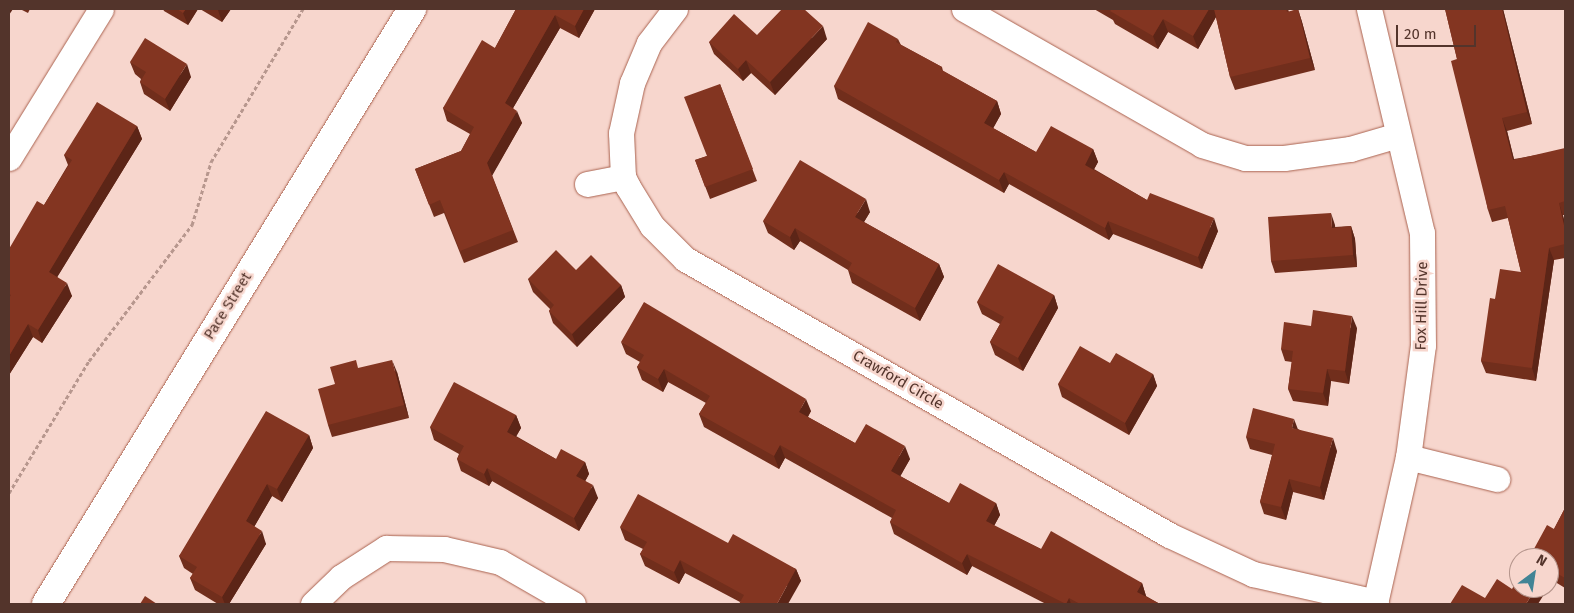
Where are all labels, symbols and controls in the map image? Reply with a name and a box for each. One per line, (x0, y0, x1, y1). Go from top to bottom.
scale bar (1399, 15, 1479, 47)
text: 20 m (1404, 25, 1437, 43)
street label: Fox Hill Drive (1412, 261, 1432, 351)
street label: Pace Street (200, 269, 256, 343)
street label: Crawford Circle (849, 347, 947, 413)
north arrow (1509, 548, 1559, 598)
text: N (1533, 551, 1550, 570)

